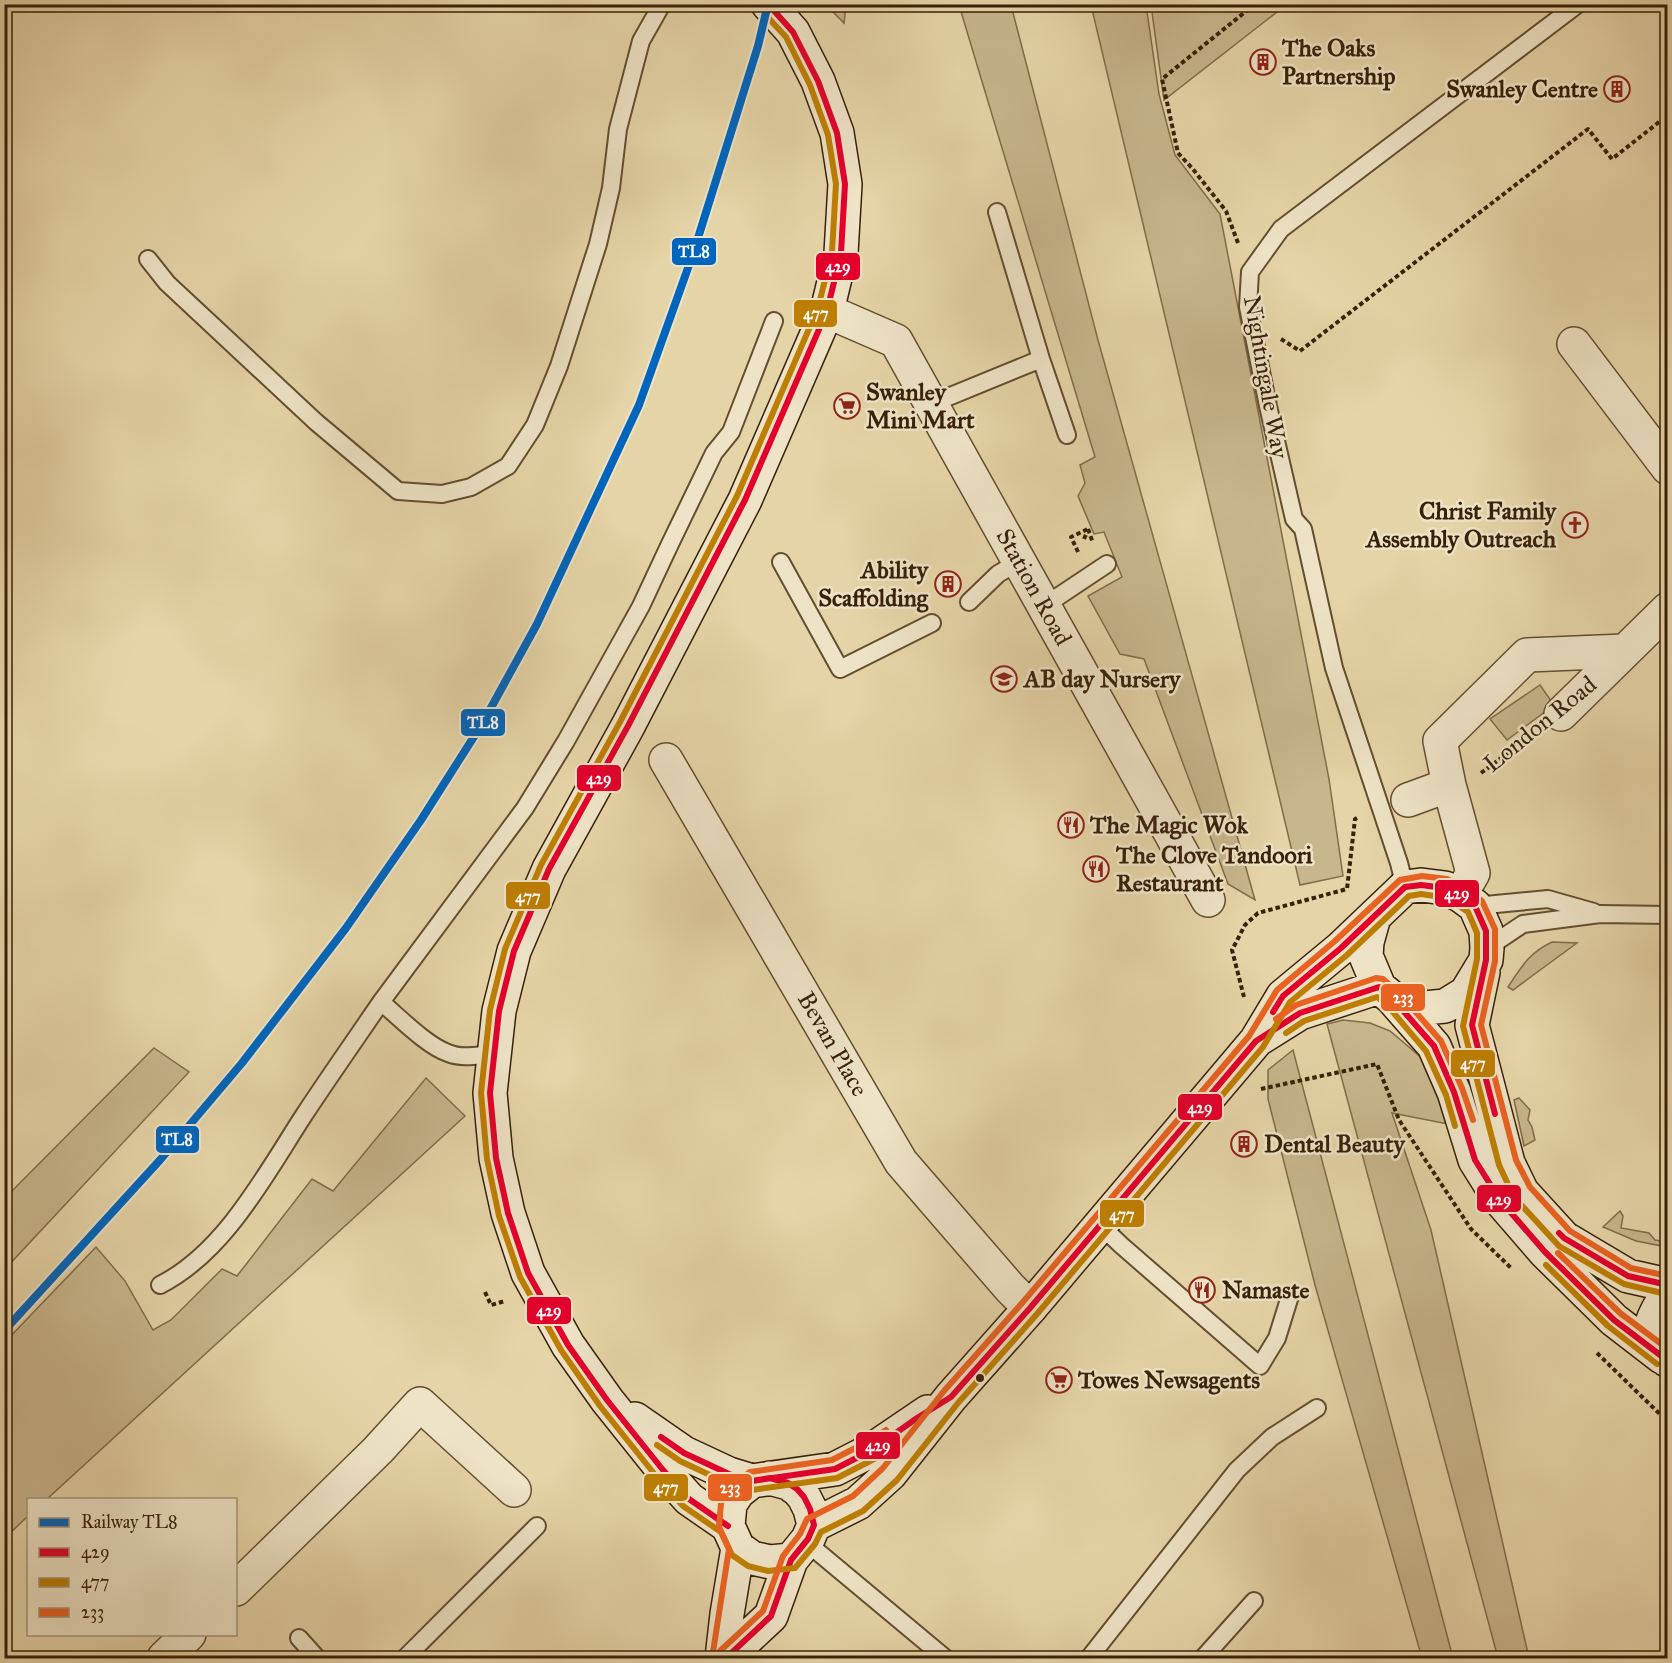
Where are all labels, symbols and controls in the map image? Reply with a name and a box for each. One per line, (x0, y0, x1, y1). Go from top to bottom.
place label: The Oaks Partnership (1281, 33, 1396, 91)
building icon: The Oaks Partnership (1248, 47, 1278, 77)
place label: Swanley Centre (1446, 74, 1598, 104)
building icon: Swanley Centre (1602, 74, 1632, 104)
line badge: TL8 (671, 237, 717, 266)
text: TL8 (677, 242, 710, 261)
line badge: 429 (815, 252, 861, 281)
text: 429 (825, 257, 851, 277)
street label: Nightingale Way (1237, 293, 1295, 462)
line badge: 477 (793, 299, 838, 328)
text: 477 (803, 304, 829, 324)
place label: Swanley Mini Mart (866, 377, 975, 435)
supermarket icon: Swanley Mini Mart (832, 391, 862, 421)
place label: Christ Family Assembly Outreach (1364, 496, 1558, 554)
church icon: Christ Family Assembly Outreach (1560, 510, 1590, 540)
street label: Station Road (990, 523, 1078, 651)
place label: Ability Scaffolding (818, 555, 930, 613)
building icon: Ability Scaffolding (933, 569, 963, 599)
school or university icon: AB day Nursery (989, 664, 1019, 694)
place label: AB day Nursery (1022, 664, 1182, 694)
street label: London Road (1477, 669, 1603, 779)
line badge: TL8 (460, 708, 506, 737)
text: TL8 (466, 713, 499, 732)
line badge: 429 (576, 764, 622, 792)
text: 429 (586, 769, 612, 789)
restaurant icon: The Magic Wok (1056, 810, 1086, 840)
place label: The Magic Wok (1089, 810, 1249, 840)
place label: The Clove Tandoori Restaurant (1115, 840, 1313, 898)
restaurant icon: The Clove Tandoori Restaurant (1081, 854, 1111, 884)
line badge: 429 (1434, 879, 1480, 908)
line badge: 477 (505, 881, 551, 910)
text: 429 (1444, 884, 1470, 904)
text: 477 (515, 887, 541, 907)
line badge: 233 (1380, 983, 1426, 1012)
street label: Bevan Place (791, 986, 875, 1102)
text: 233 (1393, 988, 1413, 1008)
line badge: 477 (1450, 1049, 1496, 1078)
text: 477 (1460, 1054, 1486, 1074)
line badge: 429 (1177, 1093, 1223, 1121)
text: 429 (1187, 1098, 1213, 1118)
line badge: TL8 (155, 1125, 200, 1154)
building icon: Dental Beauty (1229, 1129, 1259, 1159)
place label: Dental Beauty (1264, 1129, 1406, 1159)
text: TL8 (160, 1130, 193, 1149)
line badge: 429 (1476, 1184, 1522, 1213)
text: 429 (1486, 1190, 1512, 1210)
line badge: 477 (1099, 1199, 1145, 1228)
text: 477 (1109, 1205, 1135, 1225)
restaurant icon: Namaste (1187, 1275, 1217, 1305)
place label: Namaste (1222, 1275, 1310, 1305)
line badge: 429 (526, 1296, 572, 1325)
text: 429 (536, 1301, 562, 1321)
supermarket icon: Towes Newsagents (1044, 1365, 1074, 1395)
place label: Towes Newsagents (1077, 1365, 1260, 1395)
unlabelled marker (974, 1372, 986, 1384)
line badge: 429 (855, 1431, 901, 1460)
text: 429 (865, 1436, 891, 1456)
line badge: 477 (643, 1473, 689, 1502)
line badge: 233 (707, 1473, 753, 1502)
text: 477 (653, 1478, 679, 1498)
text: 233 (720, 1478, 740, 1498)
legend (27, 1498, 237, 1636)
text: Railway TL8 (81, 1511, 178, 1533)
text: 429 (81, 1541, 110, 1563)
text: 477 (81, 1571, 109, 1593)
text: 233 (81, 1601, 104, 1623)

